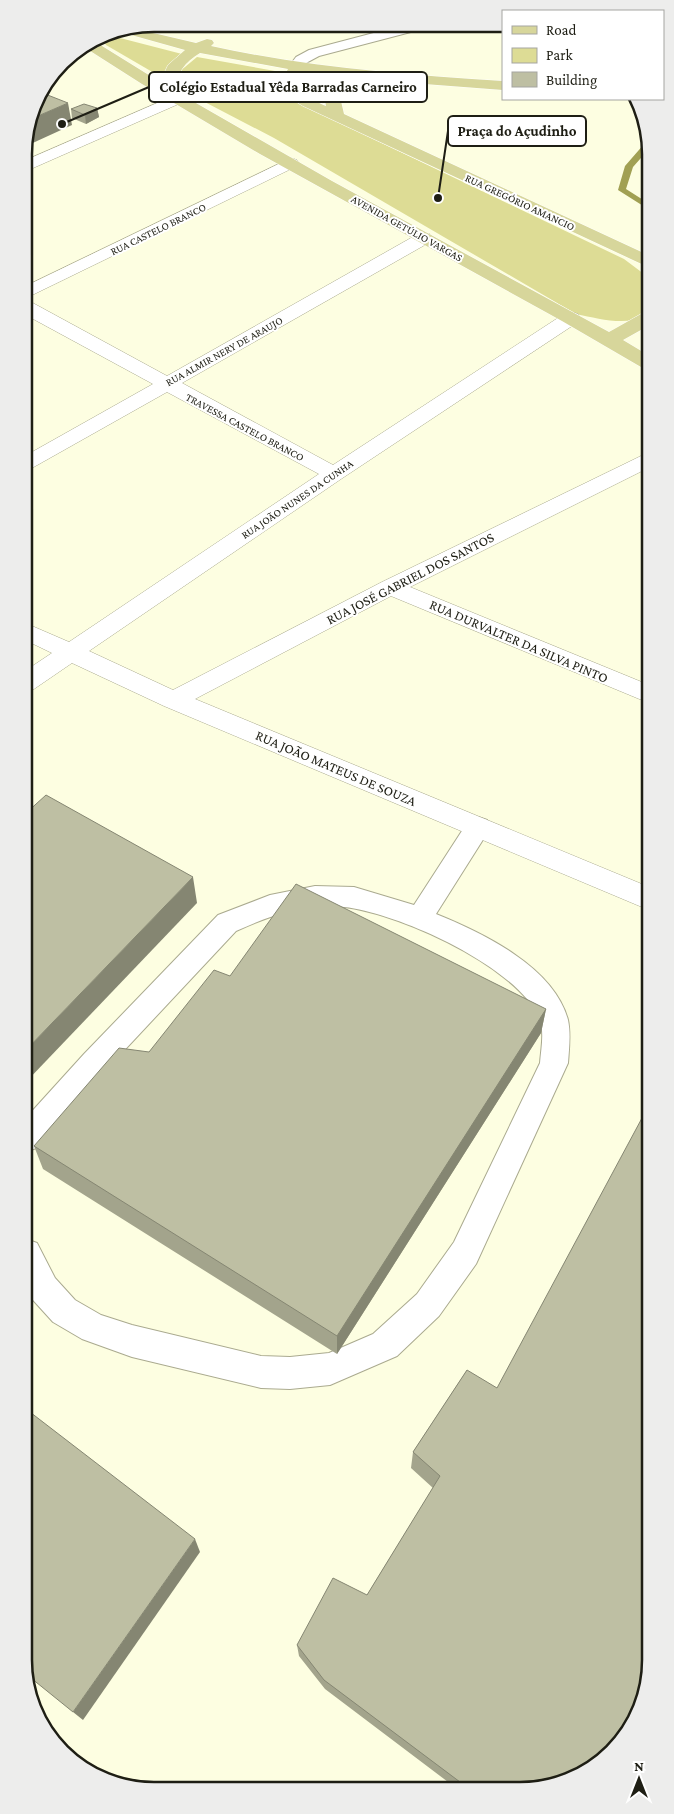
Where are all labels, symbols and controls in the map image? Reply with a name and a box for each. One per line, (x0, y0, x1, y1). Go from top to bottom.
legend (502, 10, 664, 100)
text: Road (546, 22, 577, 38)
text: Park (546, 47, 573, 63)
callout: Colégio Estadual Yêda Barradas Carneiro (149, 72, 427, 102)
text: Building (546, 72, 597, 89)
text: Colégio Estadual Yêda Barradas Carneiro (159, 79, 417, 95)
callout: Praça do Açudinho (448, 116, 586, 146)
text: Praça do Açudinho (458, 123, 577, 139)
street label: RUA GREGÓRIO AMANCIO (463, 171, 577, 233)
street label: AVENIDA GETÚLIO VARGAS (349, 192, 465, 264)
street label: RUA CASTELO BRANCO (108, 201, 208, 257)
street label: RUA ALMIR NERY DE ARAUJO (163, 314, 285, 389)
street label: TRAVESSA CASTELO BRANCO (184, 391, 306, 463)
street label: RUA JOÃO NUNES DA CUNHA (239, 457, 356, 542)
street label: RUA JOSÉ GABRIEL DOS SANTOS (323, 528, 497, 627)
street label: RUA DURVALTER DA SILVA PINTO (427, 596, 611, 686)
street label: RUA JOÃO MATEUS DE SOUZA (253, 727, 419, 809)
north arrow (614, 1754, 664, 1804)
text: N (634, 1758, 644, 1774)

